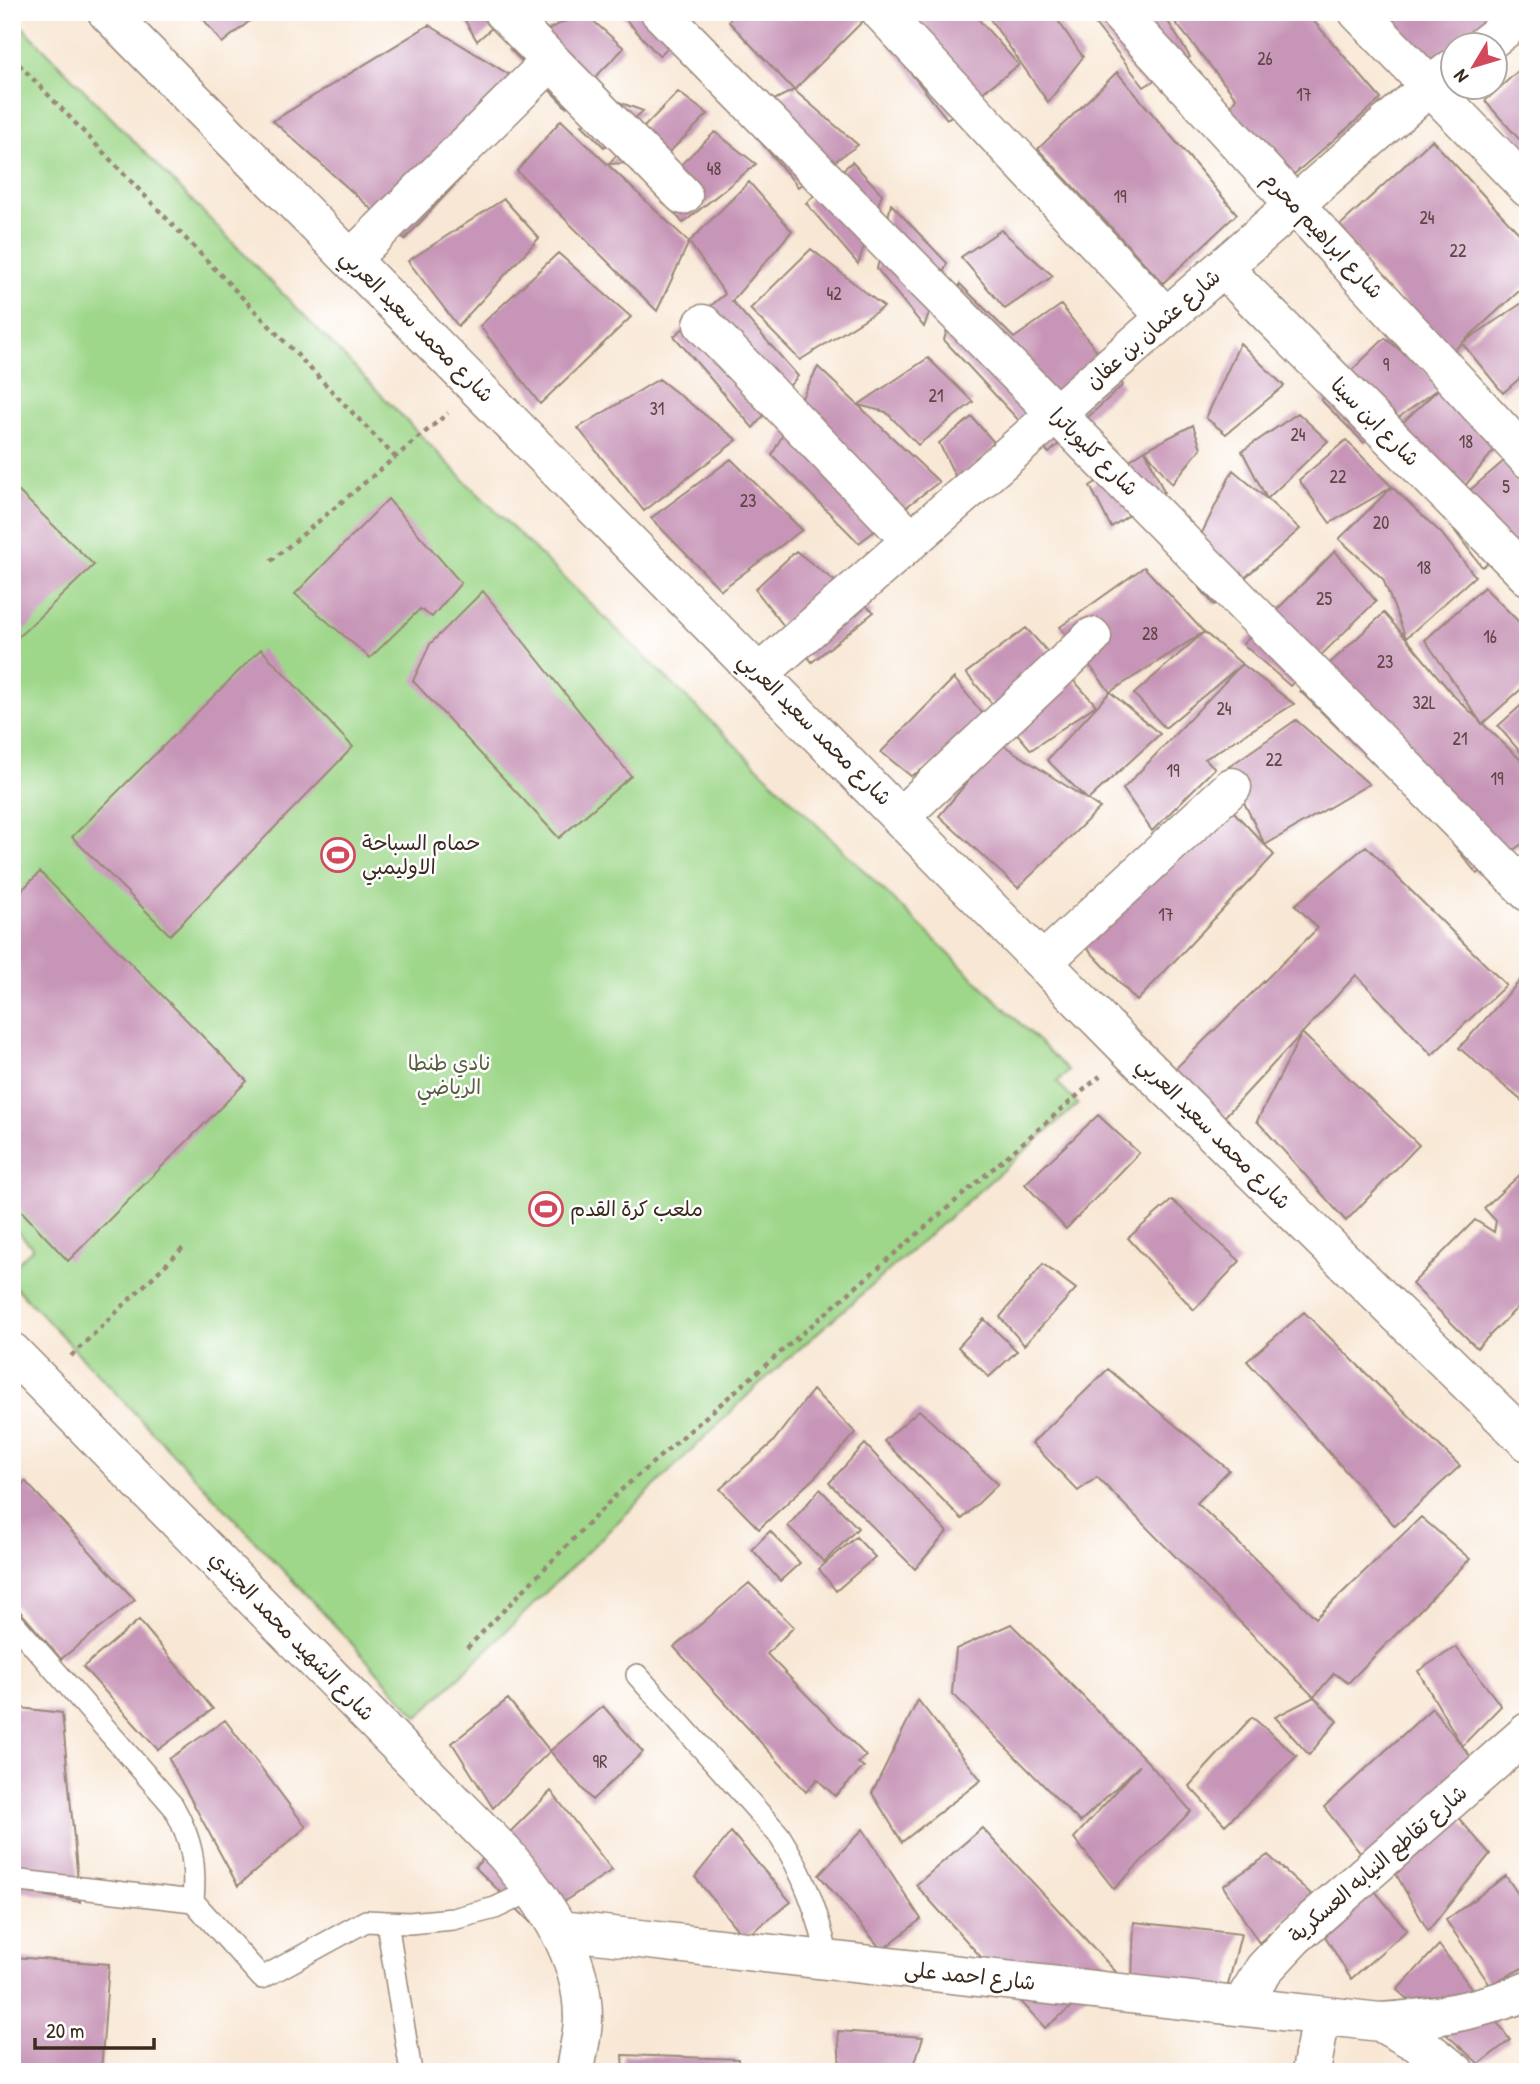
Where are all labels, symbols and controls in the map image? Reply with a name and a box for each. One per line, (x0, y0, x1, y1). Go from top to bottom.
north arrow (1438, 32, 1508, 102)
house number: 26 (1257, 46, 1273, 71)
text: N (1447, 64, 1474, 88)
house number: 17 (1296, 82, 1312, 107)
house number: 48 (707, 156, 721, 181)
street label: شارع ابراهيم محرم (1255, 164, 1390, 306)
house number: 19 (1113, 184, 1127, 209)
house number: 24 (1419, 205, 1435, 230)
house number: 22 (1450, 238, 1467, 263)
street label: شارع محمد سعيد العربي (331, 243, 500, 412)
street label: شارع عثمان بن عفان (1079, 262, 1227, 396)
house number: 42 (826, 281, 842, 306)
house number: 9 (1383, 352, 1390, 377)
street label: شارع ابن سينا (1324, 371, 1426, 473)
house number: 21 (929, 383, 943, 408)
house number: 31 (650, 396, 664, 421)
street label: شارع كليوباترا (1043, 401, 1145, 503)
house number: 24 (1290, 422, 1306, 447)
house number: 18 (1459, 429, 1473, 454)
house number: 22 (1330, 464, 1347, 489)
house number: 5 (1502, 474, 1510, 499)
house number: 23 (740, 488, 756, 513)
house number: 20 (1373, 510, 1389, 535)
house number: 18 (1417, 555, 1431, 580)
house number: 25 (1316, 586, 1332, 611)
house number: 28 (1142, 621, 1158, 646)
house number: 16 (1483, 624, 1497, 649)
street label: شارع محمد سعيد العربي (729, 646, 898, 815)
house number: 23 (1377, 649, 1393, 674)
house number: 32L (1412, 690, 1436, 715)
house number: 24 (1216, 696, 1232, 721)
house number: 21 (1453, 726, 1467, 751)
house number: 22 (1266, 747, 1283, 772)
house number: 19 (1166, 758, 1180, 783)
house number: 19 (1490, 766, 1504, 791)
place label: حمام السباحة الاوليمبي (362, 828, 480, 886)
sports icon: حمام السباحة الاوليمبي (319, 836, 357, 874)
house number: 17 (1158, 902, 1174, 927)
park label: نادي طنطا الرياضي (408, 1048, 490, 1106)
street label: شارع محمد سعيد العربي (1128, 1050, 1297, 1219)
sports icon: ملعب كرة القدم (527, 1190, 565, 1228)
place label: ملعب كرة القدم (570, 1194, 703, 1225)
street label: شارع الشهيد محمد الجندي (203, 1544, 381, 1728)
house number: 9R (593, 1749, 607, 1774)
street label: شارع تقاطع النيابه العسكرية (1282, 1778, 1474, 1950)
street label: شارع احمد على (903, 1954, 1037, 1998)
scale bar (35, 2007, 154, 2051)
text: 20 m (46, 2016, 84, 2045)

